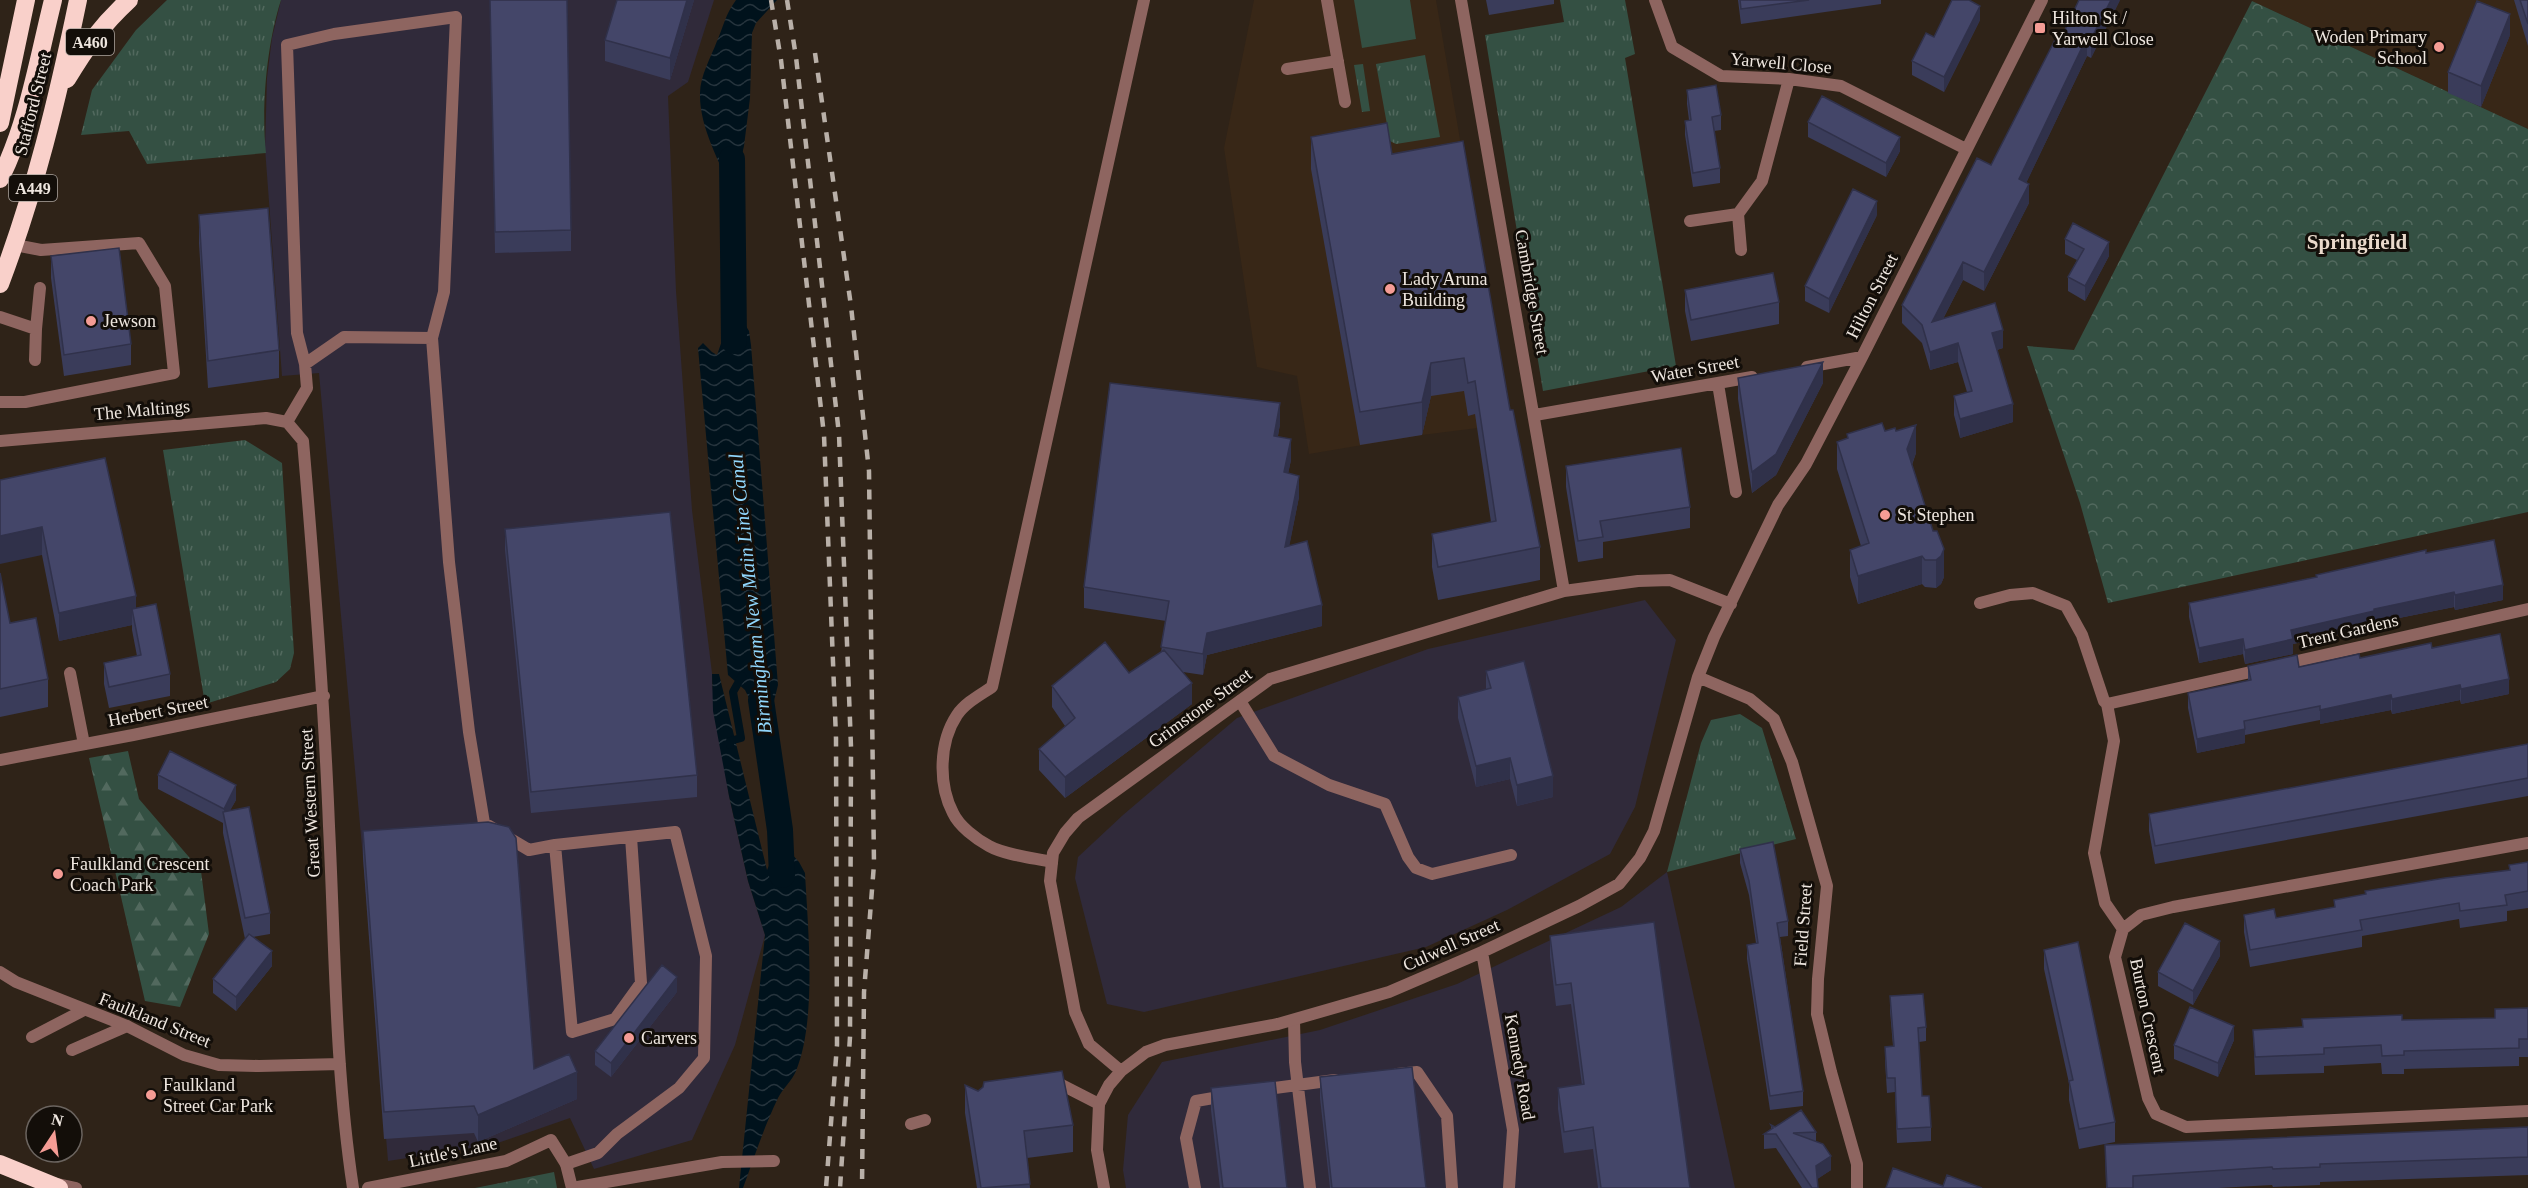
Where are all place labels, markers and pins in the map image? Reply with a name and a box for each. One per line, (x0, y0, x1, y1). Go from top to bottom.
place label: Hilton St / Yarwell Close (2052, 8, 2154, 49)
marker: Hilton St / Yarwell Close (2033, 21, 2047, 35)
place label: Woden Primary School (2314, 27, 2427, 68)
marker: Woden Primary School (2432, 40, 2446, 54)
place label: Lady Aruna Building (1402, 269, 1487, 310)
marker: Lady Aruna Building (1383, 282, 1397, 296)
place label: Jewson (103, 311, 156, 331)
marker: Jewson (84, 314, 98, 328)
place label: St Stephen (1897, 505, 1975, 525)
marker: St Stephen (1878, 508, 1892, 522)
place label: Faulkland Crescent Coach Park (70, 854, 209, 895)
marker: Faulkland Crescent Coach Park (51, 867, 65, 881)
place label: Carvers (641, 1028, 697, 1048)
marker: Carvers (622, 1031, 636, 1045)
place label: Faulkland Street Car Park (163, 1075, 273, 1116)
marker: Faulkland Street Car Park (144, 1088, 158, 1102)

